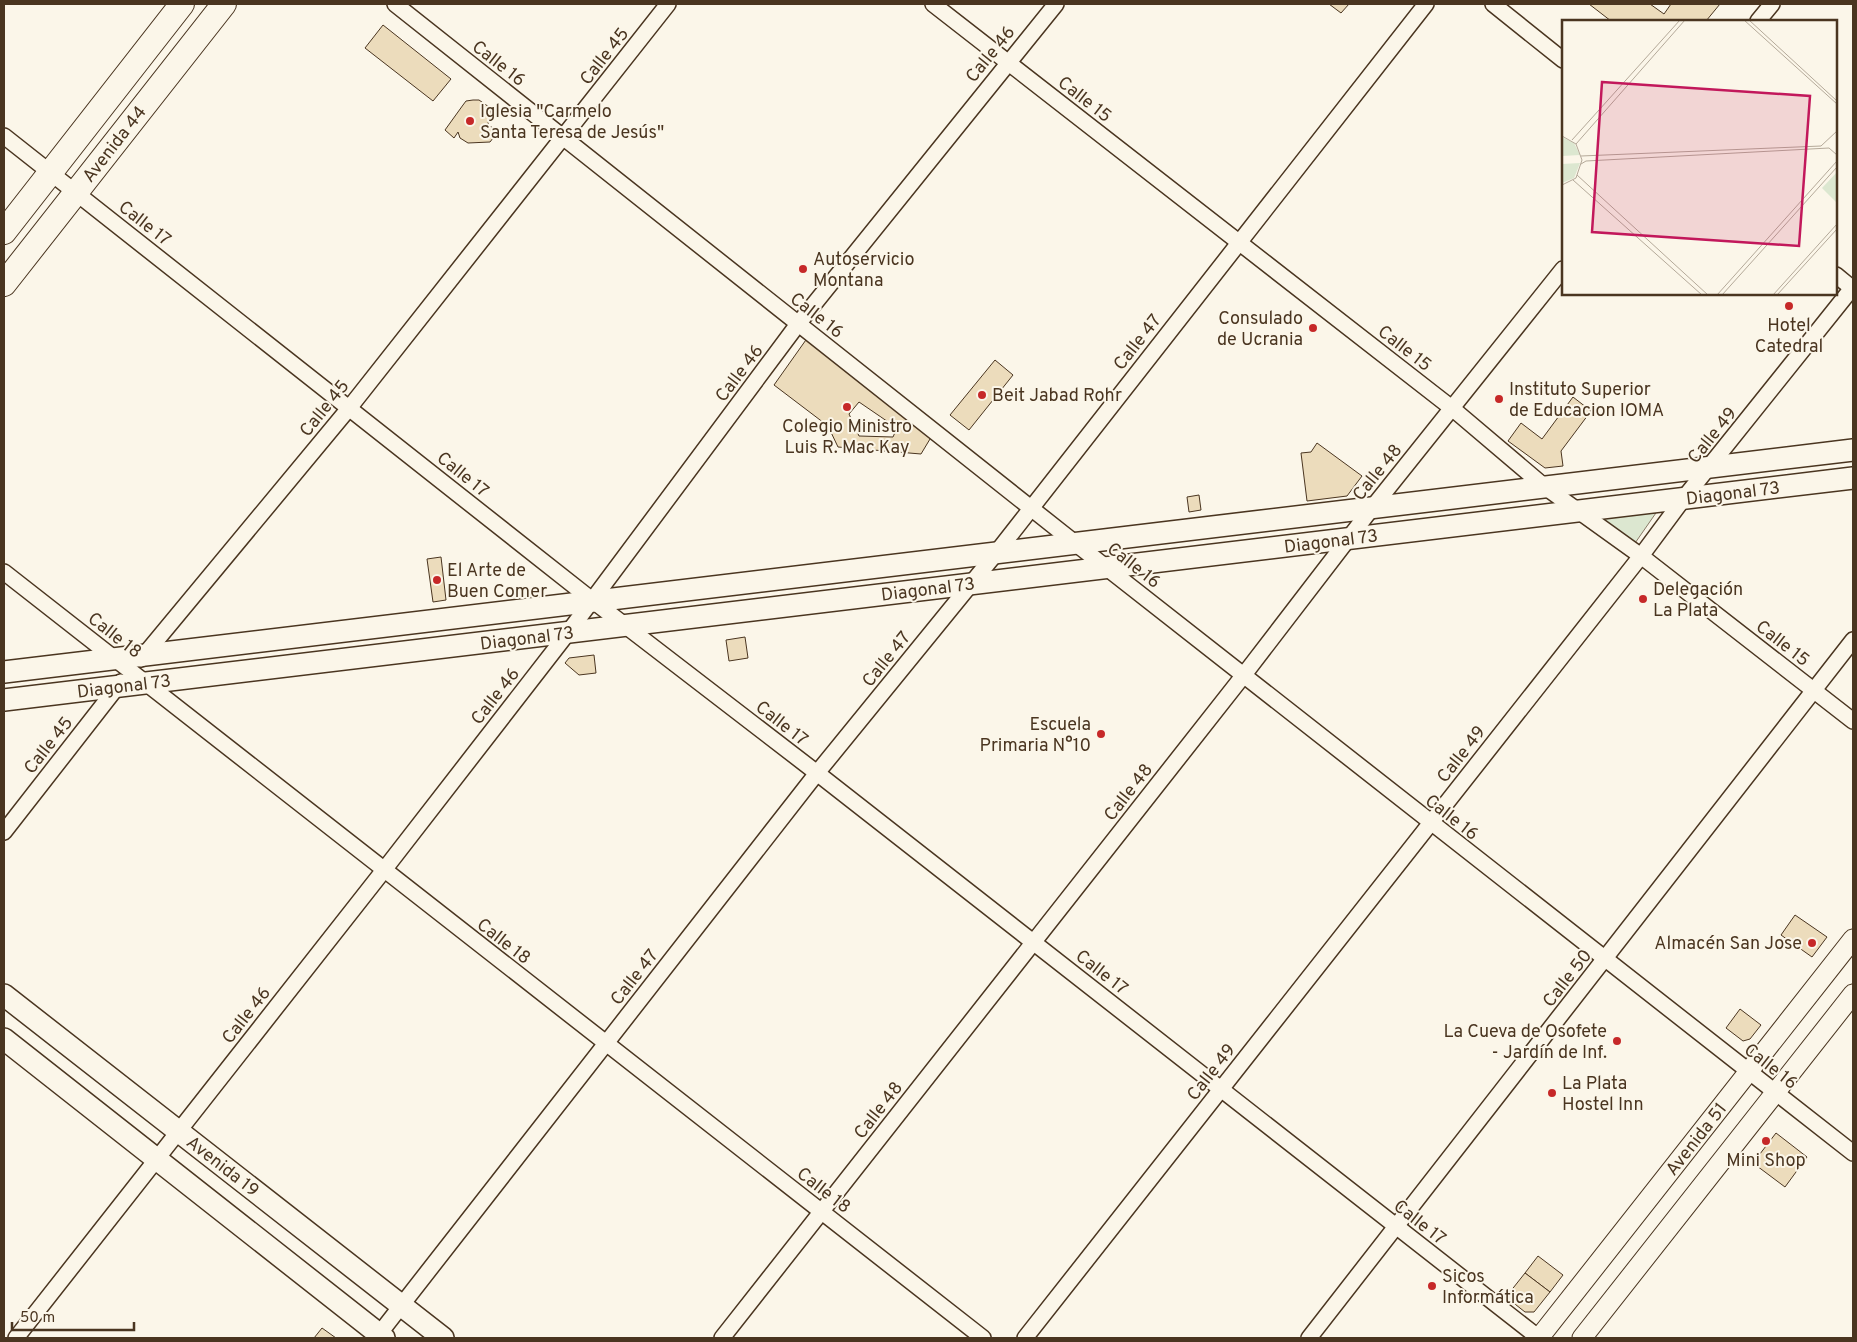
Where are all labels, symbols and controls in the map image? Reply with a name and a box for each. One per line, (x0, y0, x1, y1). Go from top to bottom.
inset map (1562, 20, 1837, 295)
street label: Calle 46 (961, 22, 1021, 88)
street label: Calle 45 (576, 24, 635, 90)
street label: Calle 16 (467, 36, 530, 92)
street label: Calle 15 (1052, 72, 1116, 128)
place label: Iglesia "Carmelo Santa Teresa de Jesús" (480, 101, 664, 145)
street label: Avenida 44 (78, 102, 152, 188)
marker: Iglesia "Carmelo Santa Teresa de Jesús" (464, 115, 476, 127)
street label: Calle 17 (113, 196, 175, 252)
place label: Autoservicio Montana (813, 249, 914, 293)
marker: Autoservicio Montana (797, 263, 809, 275)
street label: Calle 16 (785, 288, 848, 344)
marker: Hotel Catedral (1783, 300, 1795, 312)
place label: Consulado de Ucrania (1217, 308, 1303, 352)
street label: Calle 47 (1109, 310, 1167, 376)
place label: Hotel Catedral (1755, 315, 1823, 359)
street label: Calle 15 (1372, 321, 1436, 377)
marker: Consulado de Ucrania (1307, 322, 1319, 334)
street label: Calle 46 (711, 340, 769, 407)
street label: Calle 45 (295, 376, 355, 442)
place label: Instituto Superior de Educacion IOMA (1509, 379, 1664, 423)
place label: Beit Jabad Rohr (992, 385, 1122, 408)
marker: Beit Jabad Rohr (976, 389, 988, 401)
marker: Instituto Superior de Educacion IOMA (1493, 393, 1505, 405)
marker: Colegio Ministro Luis R. Mac Kay (841, 401, 853, 413)
street label: Calle 49 (1683, 403, 1743, 469)
place label: Colegio Ministro Luis R. Mac Kay (782, 416, 912, 460)
street label: Calle 48 (1348, 440, 1408, 506)
street label: Calle 17 (431, 447, 493, 503)
street label: Diagonal 73 (1685, 477, 1781, 512)
street label: Diagonal 73 (1283, 525, 1379, 560)
street label: Calle 16 (1102, 538, 1165, 594)
place label: El Arte de Buen Comer (447, 560, 547, 604)
street label: Diagonal 73 (880, 573, 976, 608)
marker: El Arte de Buen Comer (431, 574, 443, 586)
place label: Delegación La Plata (1653, 579, 1743, 623)
marker: Delegación La Plata (1637, 593, 1649, 605)
street label: Calle 18 (82, 608, 146, 664)
street label: Calle 15 (1750, 616, 1814, 672)
street label: Diagonal 73 (479, 622, 575, 657)
street label: Calle 47 (858, 628, 917, 692)
street label: Calle 46 (467, 664, 526, 730)
street label: Diagonal 73 (76, 670, 172, 705)
street label: Calle 17 (750, 696, 812, 752)
street label: Calle 45 (20, 713, 79, 779)
place label: Escuela Primaria N°10 (980, 714, 1091, 758)
street label: Calle 49 (1433, 722, 1492, 788)
marker: Escuela Primaria N°10 (1095, 728, 1107, 740)
street label: Calle 48 (1100, 760, 1159, 826)
street label: Calle 16 (1420, 790, 1483, 846)
street label: Calle 18 (471, 914, 535, 970)
place label: Almacén San Jose (1654, 933, 1802, 956)
marker: Almacén San Jose (1806, 937, 1818, 949)
street label: Calle 47 (606, 945, 664, 1011)
street label: Calle 17 (1070, 945, 1132, 1001)
street label: Calle 50 (1538, 945, 1598, 1012)
street label: Calle 46 (218, 983, 277, 1049)
place label: La Cueva de Osofete - Jardín de Inf. (1443, 1021, 1607, 1065)
marker: La Cueva de Osofete - Jardín de Inf. (1611, 1035, 1623, 1047)
street label: Calle 16 (1739, 1039, 1802, 1095)
street label: Calle 49 (1183, 1040, 1242, 1106)
place label: La Plata Hostel Inn (1562, 1073, 1644, 1117)
street label: Calle 48 (850, 1078, 909, 1144)
marker: La Plata Hostel Inn (1546, 1087, 1558, 1099)
street label: Avenida 51 (1661, 1099, 1733, 1181)
street label: Avenida 19 (181, 1132, 263, 1203)
marker: Mini Shop (1760, 1135, 1772, 1147)
place label: Mini Shop (1726, 1150, 1806, 1173)
street label: Calle 18 (791, 1163, 855, 1219)
street label: Calle 17 (1388, 1195, 1450, 1251)
place label: Sicos Informática (1442, 1266, 1534, 1310)
marker: Sicos Informática (1426, 1280, 1438, 1292)
scale bar (12, 1300, 135, 1332)
text: 50 m (20, 1309, 55, 1328)

